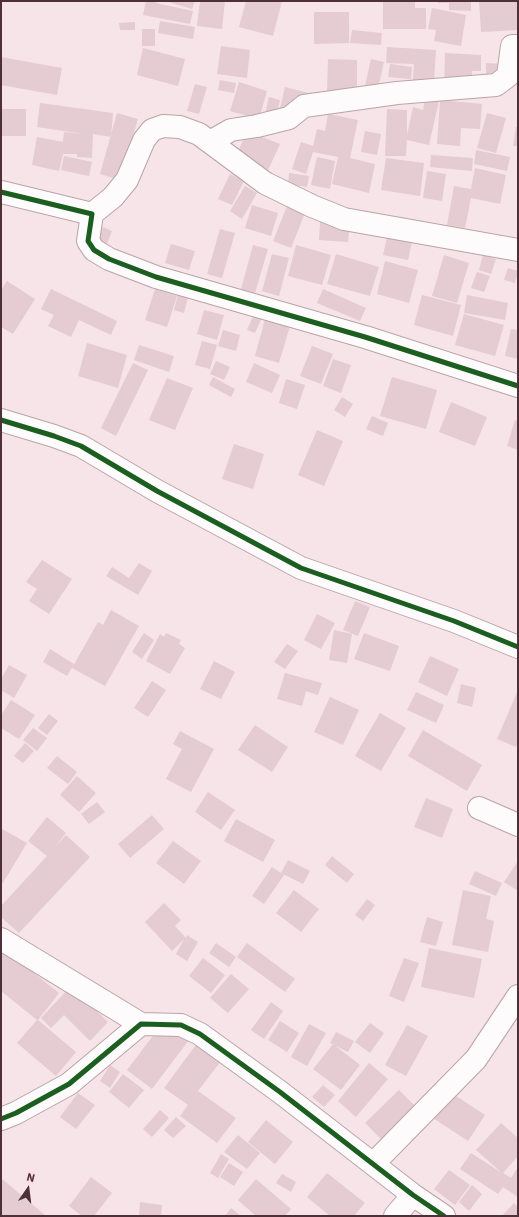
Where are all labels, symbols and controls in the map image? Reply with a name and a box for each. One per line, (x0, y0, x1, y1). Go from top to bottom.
north arrow (8, 1169, 48, 1209)
text: N (25, 1170, 36, 1185)

